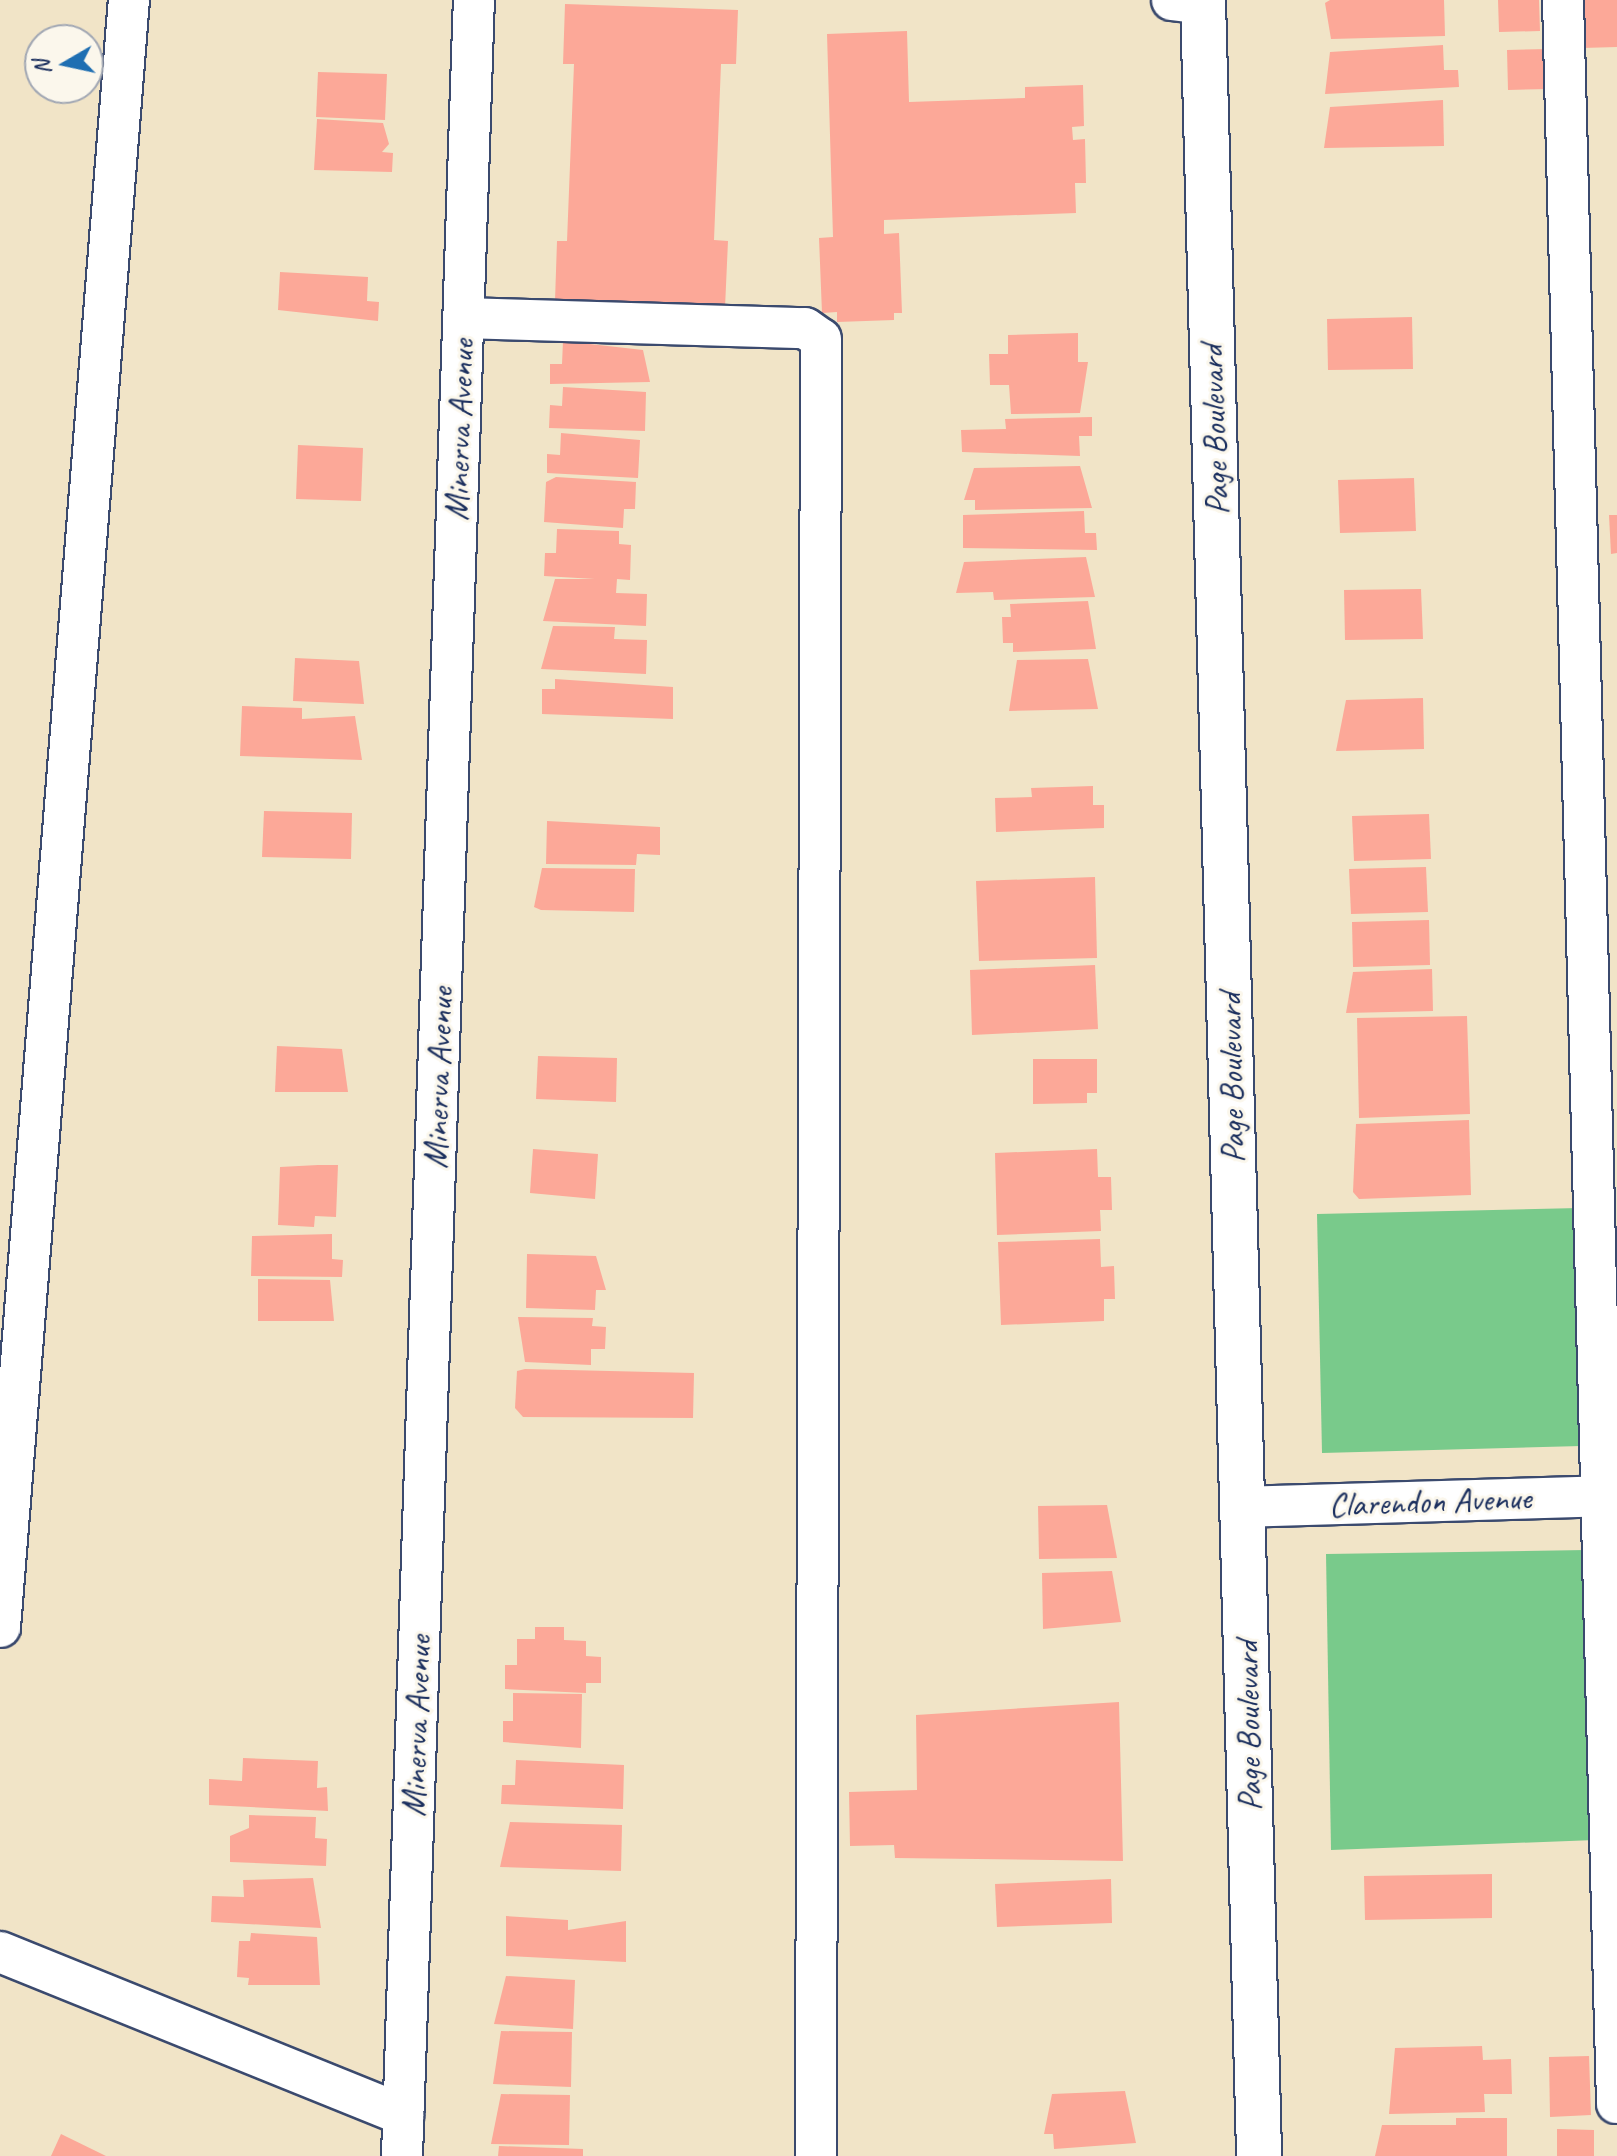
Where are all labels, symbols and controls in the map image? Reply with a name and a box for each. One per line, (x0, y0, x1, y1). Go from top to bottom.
north arrow (24, 24, 104, 104)
text: N (27, 59, 57, 76)
street label: Minerva Avenue (435, 339, 483, 521)
street label: Page Boulevard (1191, 344, 1237, 516)
street label: Minerva Avenue (414, 987, 462, 1169)
street label: Page Boulevard (1209, 992, 1253, 1164)
street label: Clarendon Avenue (1328, 1477, 1532, 1525)
street label: Minerva Avenue (392, 1635, 440, 1817)
street label: Page Boulevard (1226, 1640, 1270, 1812)

